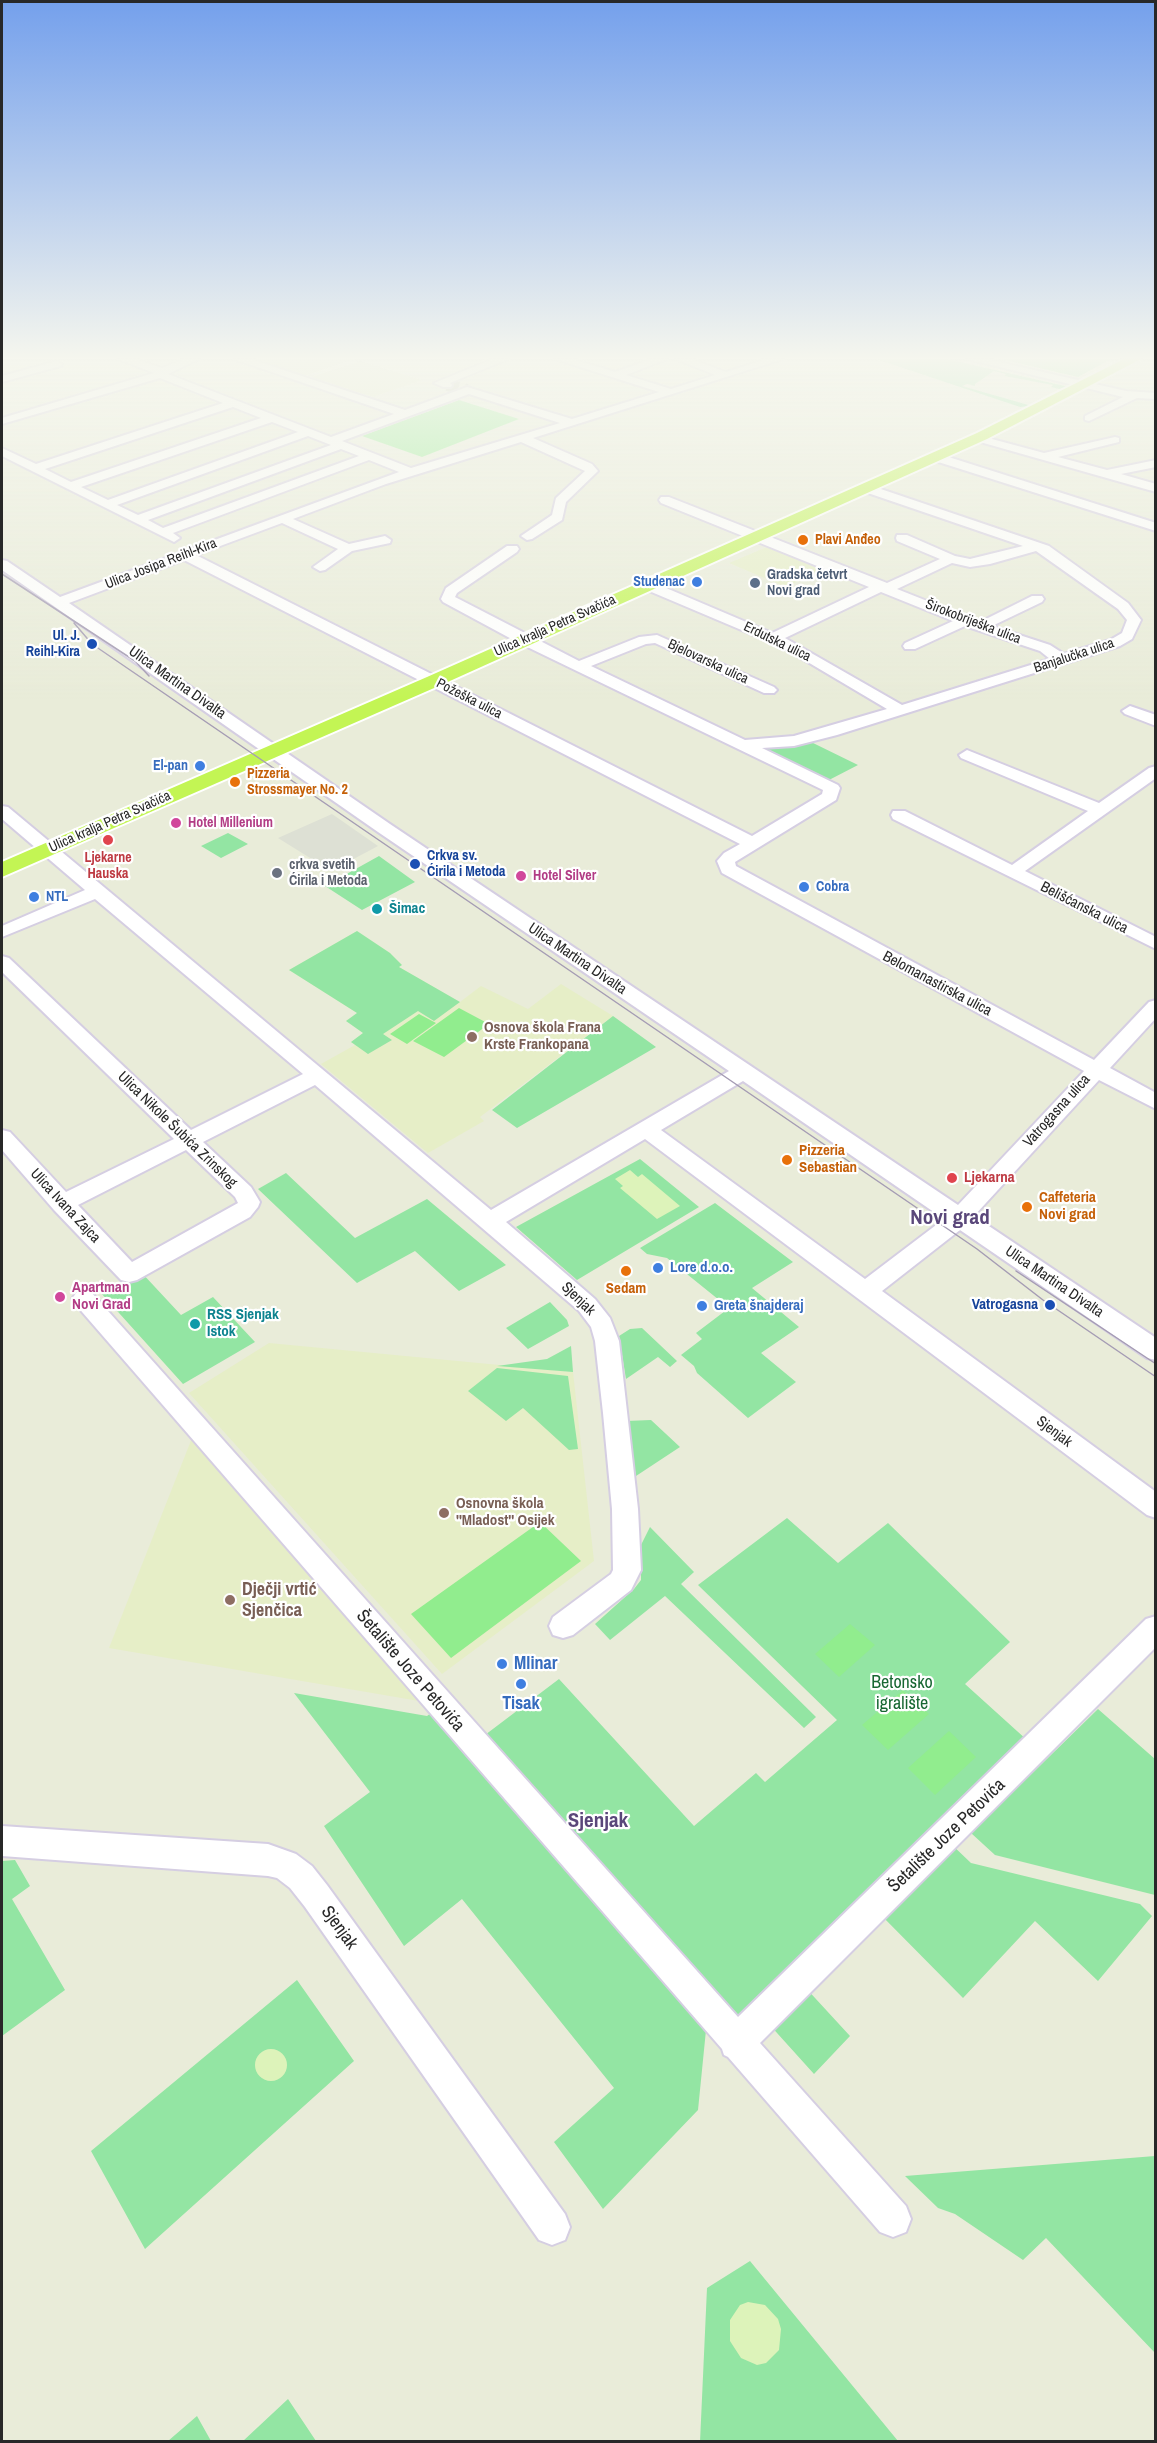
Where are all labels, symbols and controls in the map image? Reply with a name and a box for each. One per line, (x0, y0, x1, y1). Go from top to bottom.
place label: Plavi Anđeo (815, 532, 881, 548)
marker: Plavi Anđeo (796, 533, 810, 547)
street label: Ulica Josipa Reihl-Kira (103, 535, 219, 593)
place label: Gradska četvrt Novi grad (767, 567, 847, 600)
place label: Studenac (633, 574, 685, 590)
marker: Studenac (690, 575, 704, 589)
marker: Gradska četvrt Novi grad (748, 576, 762, 590)
street label: Ulica kralja Petra Svačića (492, 592, 618, 660)
street label: Širokobriješka ulica (923, 596, 1023, 648)
street label: Erdutska ulica (741, 619, 813, 665)
place label: Ul. J. Reihl-Kira (26, 628, 80, 660)
street label: Banjalučka ulica (1032, 635, 1116, 677)
street label: Bjelovarska ulica (665, 636, 751, 688)
marker: Ul. J. Reihl-Kira (85, 637, 99, 651)
street label: Ulica Martina Divalta (125, 643, 229, 723)
street label: Požeška ulica (433, 675, 505, 723)
place label: El-pan (153, 758, 188, 774)
marker: El-pan (193, 759, 207, 773)
place label: Pizzeria Strossmayer No. 2 (247, 766, 348, 798)
marker: Pizzeria Strossmayer No. 2 (228, 775, 242, 789)
street label: Ulica kralja Petra Svačića (47, 788, 173, 856)
place label: Hotel Millenium (188, 815, 273, 831)
marker: Hotel Millenium (169, 816, 183, 830)
marker: Ljekarne Hauska (101, 833, 115, 847)
place label: Crkva sv. Ćirila i Metoda (427, 848, 505, 880)
place label: Ljekarne Hauska (84, 850, 132, 882)
place label: crkva svetih Ćirila i Metoda (289, 857, 367, 890)
marker: Crkva sv. Ćirila i Metoda (408, 857, 422, 871)
marker: crkva svetih Ćirila i Metoda (270, 866, 284, 880)
place label: Hotel Silver (533, 868, 596, 884)
marker: Hotel Silver (514, 869, 528, 883)
street label: Belišćanska ulica (1037, 878, 1131, 938)
place label: Cobra (816, 879, 849, 895)
marker: Cobra (797, 880, 811, 894)
place label: NTL (46, 889, 68, 905)
marker: NTL (27, 890, 41, 904)
place label: Šimac (389, 900, 425, 918)
marker: Šimac (370, 902, 384, 916)
street label: Ulica Martina Divalta (524, 919, 630, 999)
street label: Belomanastirska ulica (879, 948, 995, 1020)
place label: Osnova škola Frana Krste Frankopana (484, 1019, 601, 1054)
marker: Osnova škola Frana Krste Frankopana (465, 1030, 479, 1044)
street label: Ulica Nikole Šubića Zrinskog (113, 1068, 241, 1192)
street label: Vatrogasna ulica (1020, 1071, 1094, 1151)
place label: Pizzeria Sebastian (799, 1142, 857, 1177)
marker: Pizzeria Sebastian (780, 1153, 794, 1167)
street label: Ulica Ivana Zajca (26, 1165, 104, 1247)
place label: Ljekarna (964, 1169, 1015, 1187)
marker: Ljekarna (945, 1171, 959, 1185)
place label: Caffeteria Novi grad (1039, 1189, 1096, 1224)
marker: Caffeteria Novi grad (1020, 1200, 1034, 1214)
district label: Novi grad (910, 1205, 990, 1231)
street label: Ulica Martina Divalta (1001, 1242, 1107, 1322)
place label: Lore d.o.o. (670, 1259, 733, 1277)
marker: Lore d.o.o. (651, 1261, 665, 1275)
marker: Sedam (619, 1264, 633, 1278)
place label: Apartman Novi Grad (72, 1279, 131, 1314)
street label: Sjenjak (557, 1279, 599, 1319)
place label: Sedam (606, 1280, 646, 1298)
marker: Apartman Novi Grad (53, 1290, 67, 1304)
place label: Vatrogasna (972, 1296, 1038, 1314)
place label: Greta šnajderaj (714, 1297, 804, 1315)
marker: Vatrogasna (1043, 1298, 1057, 1312)
marker: Greta šnajderaj (695, 1299, 709, 1313)
place label: RSS Sjenjak Istok (207, 1306, 279, 1341)
marker: RSS Sjenjak Istok (188, 1317, 202, 1331)
street label: Sjenjak (1032, 1413, 1076, 1451)
place label: Osnovna škola ''Mladost'' Osijek (456, 1495, 555, 1530)
marker: Osnovna škola ''Mladost'' Osijek (437, 1506, 451, 1520)
place label: Dječji vrtić Sjenčica (242, 1579, 317, 1622)
marker: Dječji vrtić Sjenčica (223, 1593, 237, 1607)
street label: Šetalište Joze Petovića (351, 1606, 469, 1736)
place label: Mlinar (514, 1653, 557, 1675)
marker: Mlinar (495, 1657, 509, 1671)
park label: Betonsko igralište (871, 1672, 933, 1714)
marker: Tisak (514, 1677, 528, 1691)
place label: Tisak (502, 1693, 540, 1715)
street label: Šetalište Joze Petovića (884, 1775, 1010, 1897)
district label: Sjenjak (568, 1808, 628, 1834)
street label: Sjenjak (316, 1902, 362, 1954)

